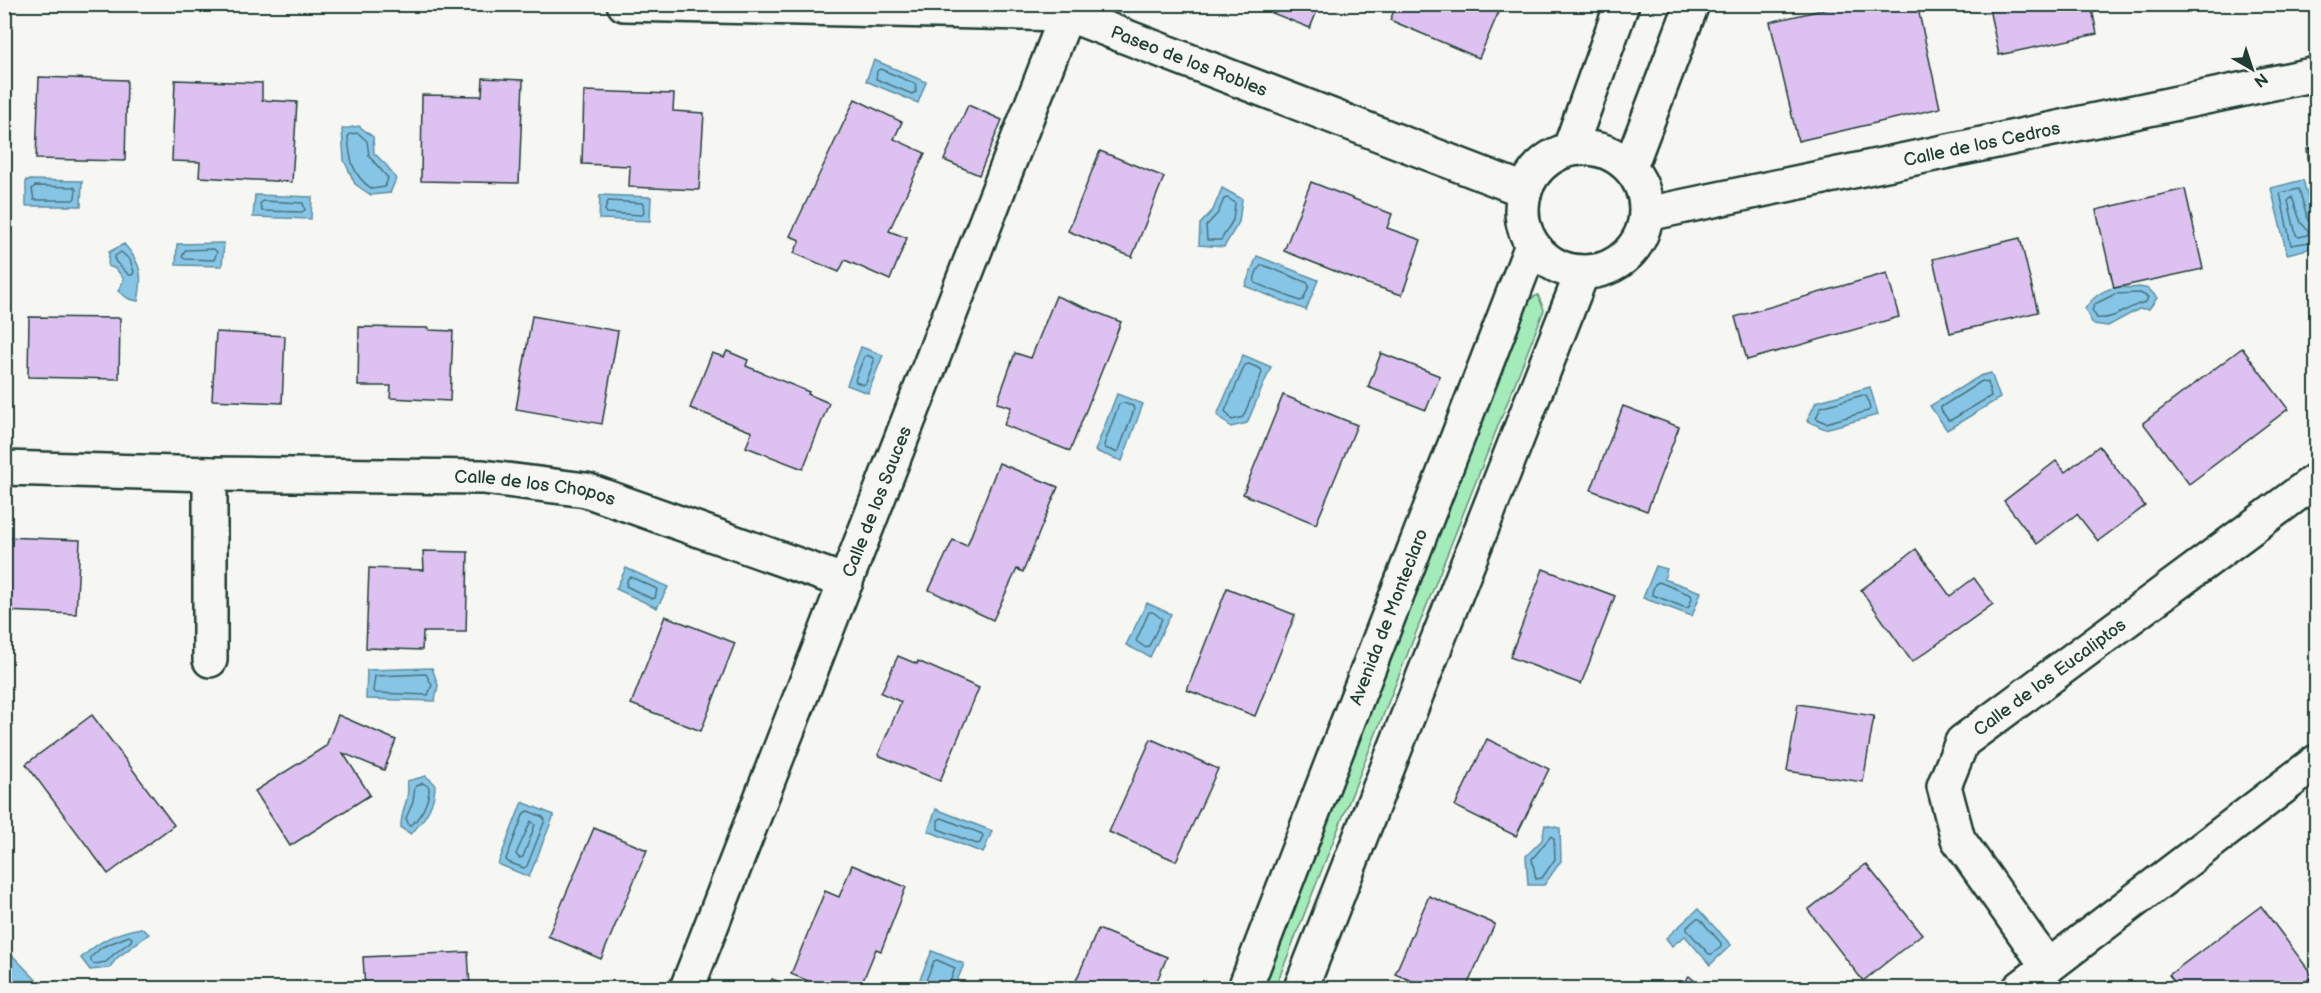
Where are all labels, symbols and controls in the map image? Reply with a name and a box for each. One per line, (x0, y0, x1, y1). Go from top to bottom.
street label: Paseo de los Robles (1108, 22, 1270, 101)
north arrow (2222, 39, 2282, 99)
text: N (2250, 68, 2271, 91)
street label: Calle de los Cedros (1902, 118, 2062, 171)
street label: Calle de los Sauces (838, 423, 916, 580)
street label: Calle de los Chopos (454, 467, 618, 511)
street label: Avenida de Monteclaro (1345, 526, 1432, 708)
street label: Calle de los Eucaliptos (1970, 614, 2130, 741)

